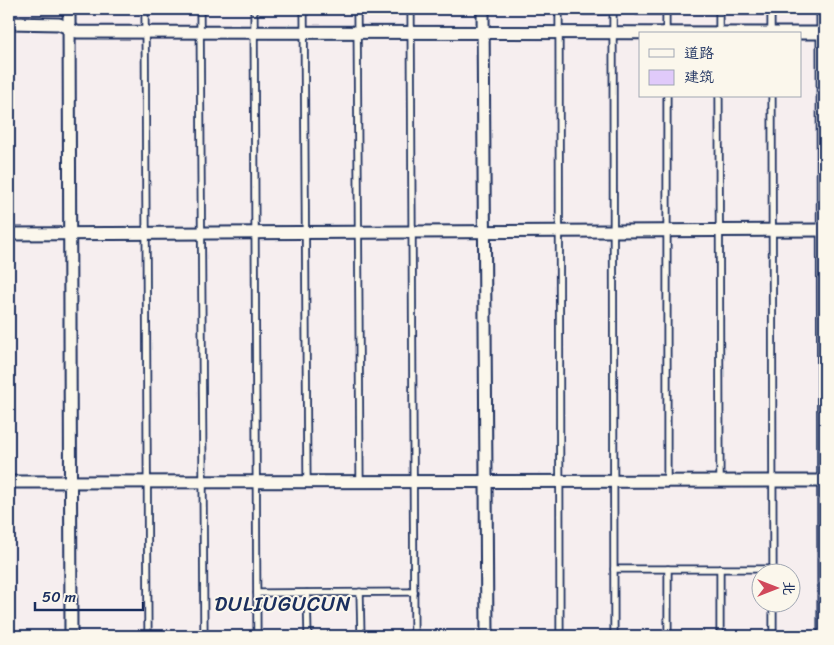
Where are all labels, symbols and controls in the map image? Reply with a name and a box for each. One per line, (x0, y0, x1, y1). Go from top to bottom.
legend (639, 32, 802, 98)
text: 道路 (684, 40, 714, 66)
text: 建筑 (684, 64, 714, 90)
north arrow (752, 562, 802, 612)
scale bar (35, 580, 142, 612)
text: 北 (776, 581, 801, 595)
text: 50 m (42, 584, 77, 610)
district label: DULIUGUCUN (215, 585, 351, 623)

